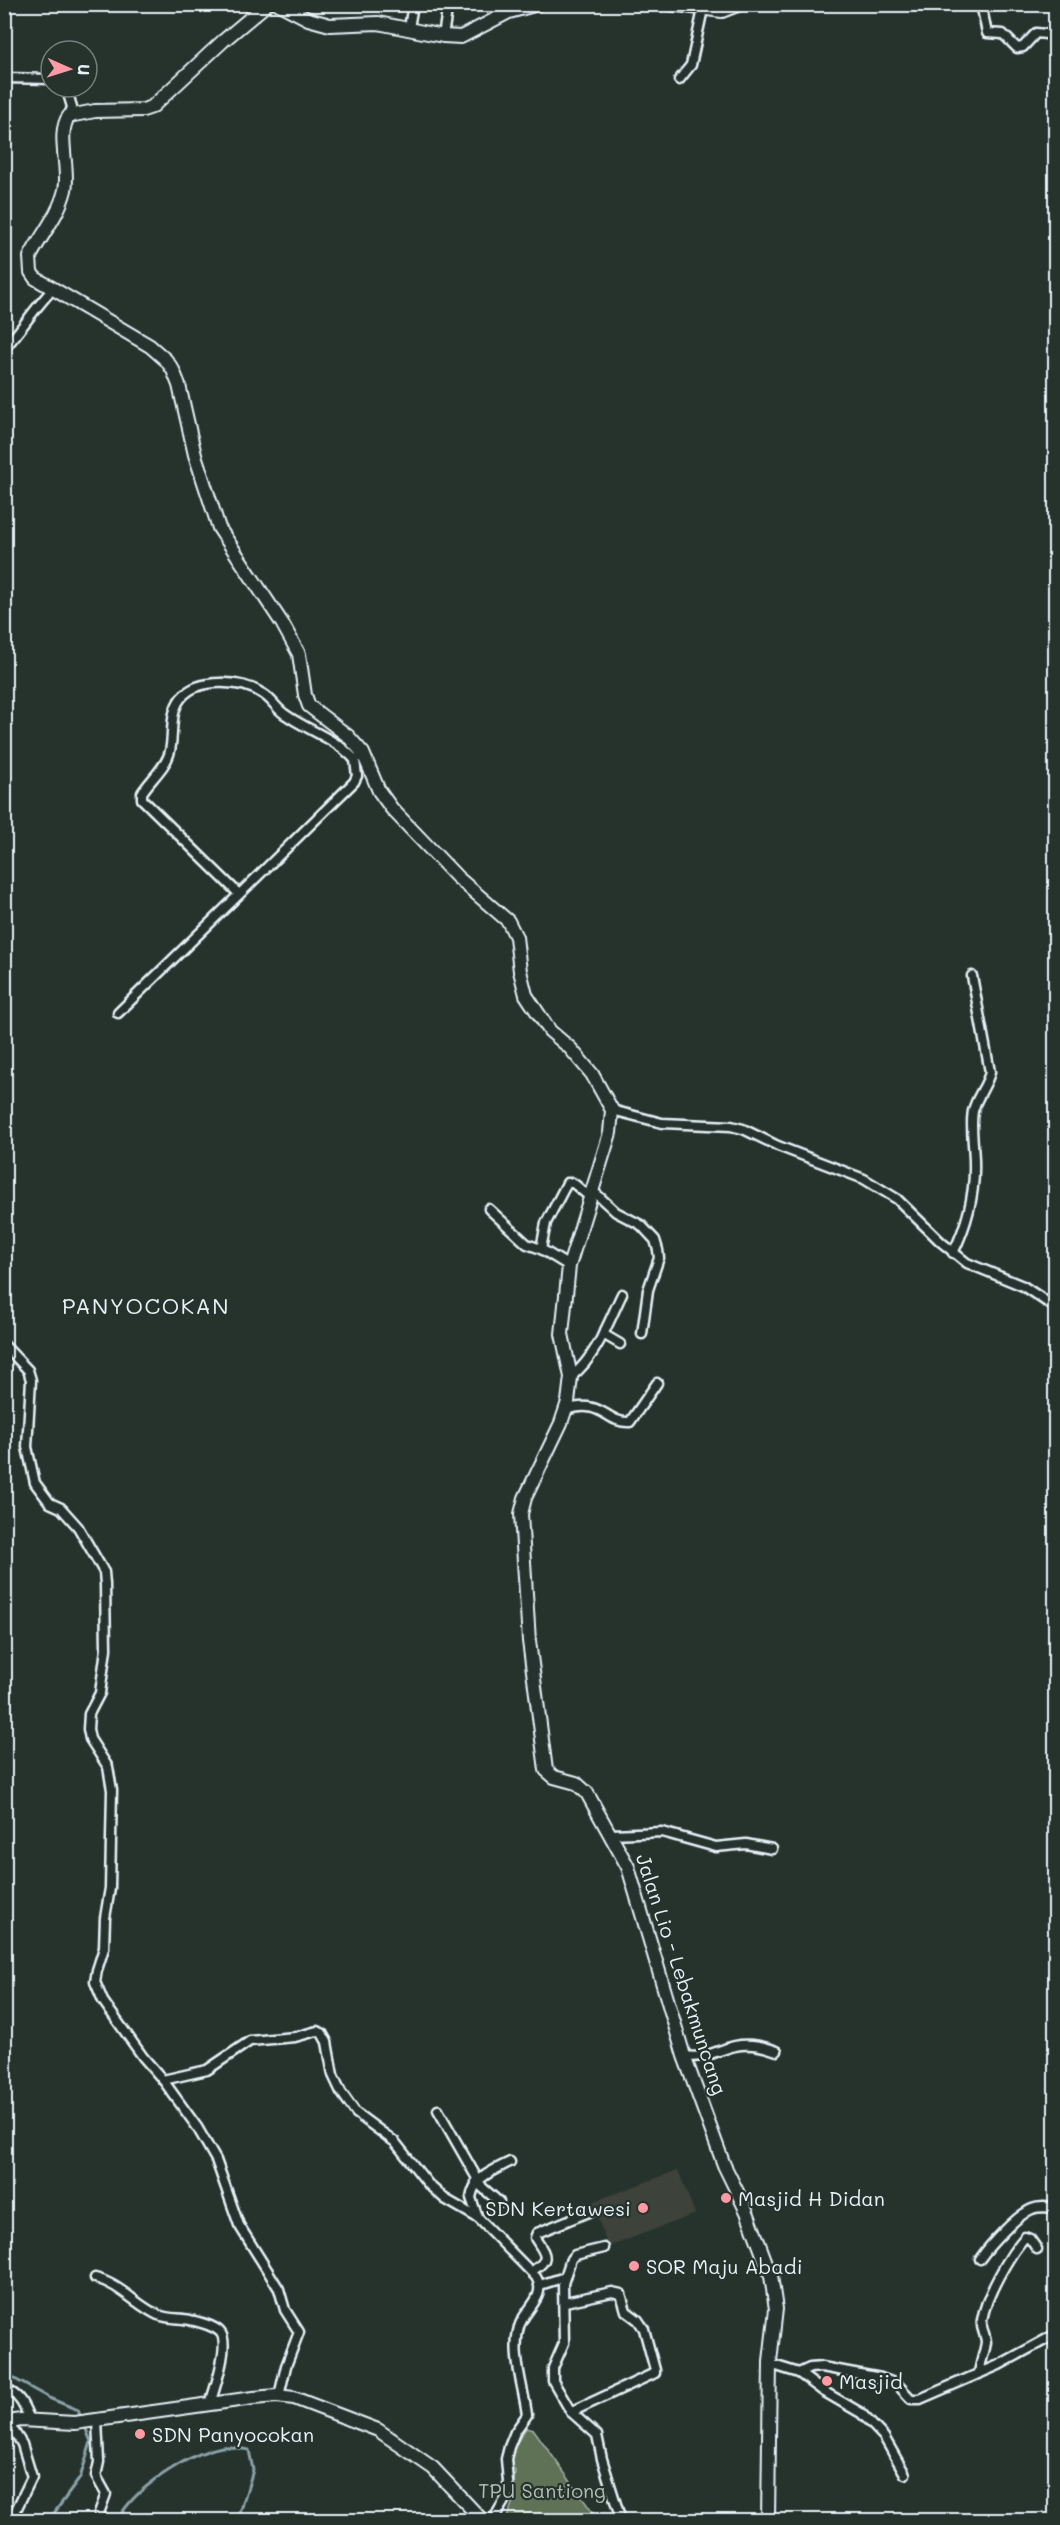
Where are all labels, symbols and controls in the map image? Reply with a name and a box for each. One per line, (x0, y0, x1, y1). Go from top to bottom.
north arrow (39, 39, 99, 99)
text: U (74, 64, 95, 76)
district label: PANYOCOKAN (62, 1291, 230, 1320)
street label: Jalan Lio - Lebakmuncang (631, 1850, 733, 2098)
place label: Masjid H Didan (738, 2185, 885, 2211)
marker: Masjid H Didan (719, 2191, 733, 2205)
place label: SDN Kertawesi (485, 2195, 631, 2221)
marker: SDN Kertawesi (636, 2201, 650, 2215)
place label: SOR Maju Abadi (646, 2253, 803, 2279)
marker: SOR Maju Abadi (627, 2259, 641, 2273)
place label: Masjid (839, 2368, 903, 2394)
marker: Masjid (820, 2374, 834, 2388)
place label: SDN Panyocokan (152, 2421, 314, 2447)
marker: SDN Panyocokan (133, 2427, 147, 2441)
park label: TPU Santiong (478, 2477, 606, 2503)

